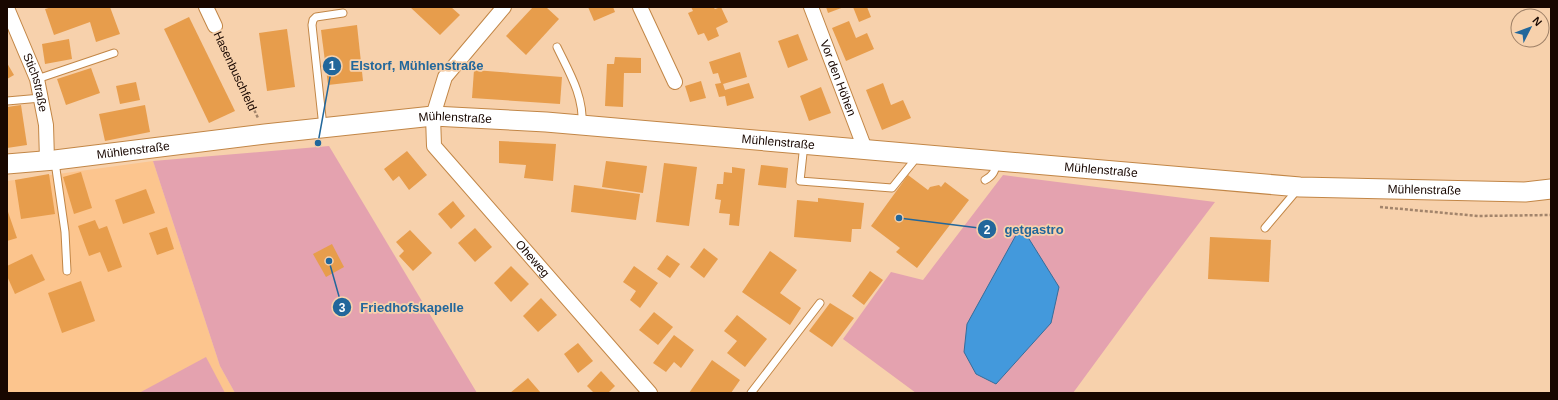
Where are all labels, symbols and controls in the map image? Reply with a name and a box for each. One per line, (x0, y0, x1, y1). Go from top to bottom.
north arrow (1510, 8, 1550, 48)
text: N (1530, 14, 1545, 28)
street label: Hasenbuschfeld (210, 29, 260, 113)
street label: Vor den Höhen (817, 38, 859, 118)
street label: Stichstraße (20, 51, 50, 113)
callout: Elstorf, Mühlenstraße (322, 53, 491, 78)
text: Elstorf, Mühlenstraße (351, 58, 483, 73)
text: 1 (329, 59, 336, 73)
street label: Mühlenstraße (418, 109, 493, 126)
street label: Mühlenstraße (741, 132, 816, 152)
street label: Mühlenstraße (96, 139, 171, 162)
street label: Mühlenstraße (1064, 160, 1139, 180)
street label: Mühlenstraße (1387, 182, 1461, 198)
callout: getgastro (977, 217, 1072, 242)
text: getgastro (1004, 222, 1064, 237)
text: 2 (984, 223, 991, 237)
street label: Oheweg (512, 237, 553, 280)
callout: Friedhofskapelle (332, 295, 471, 320)
text: Friedhofskapelle (360, 300, 464, 315)
text: 3 (339, 301, 346, 315)

